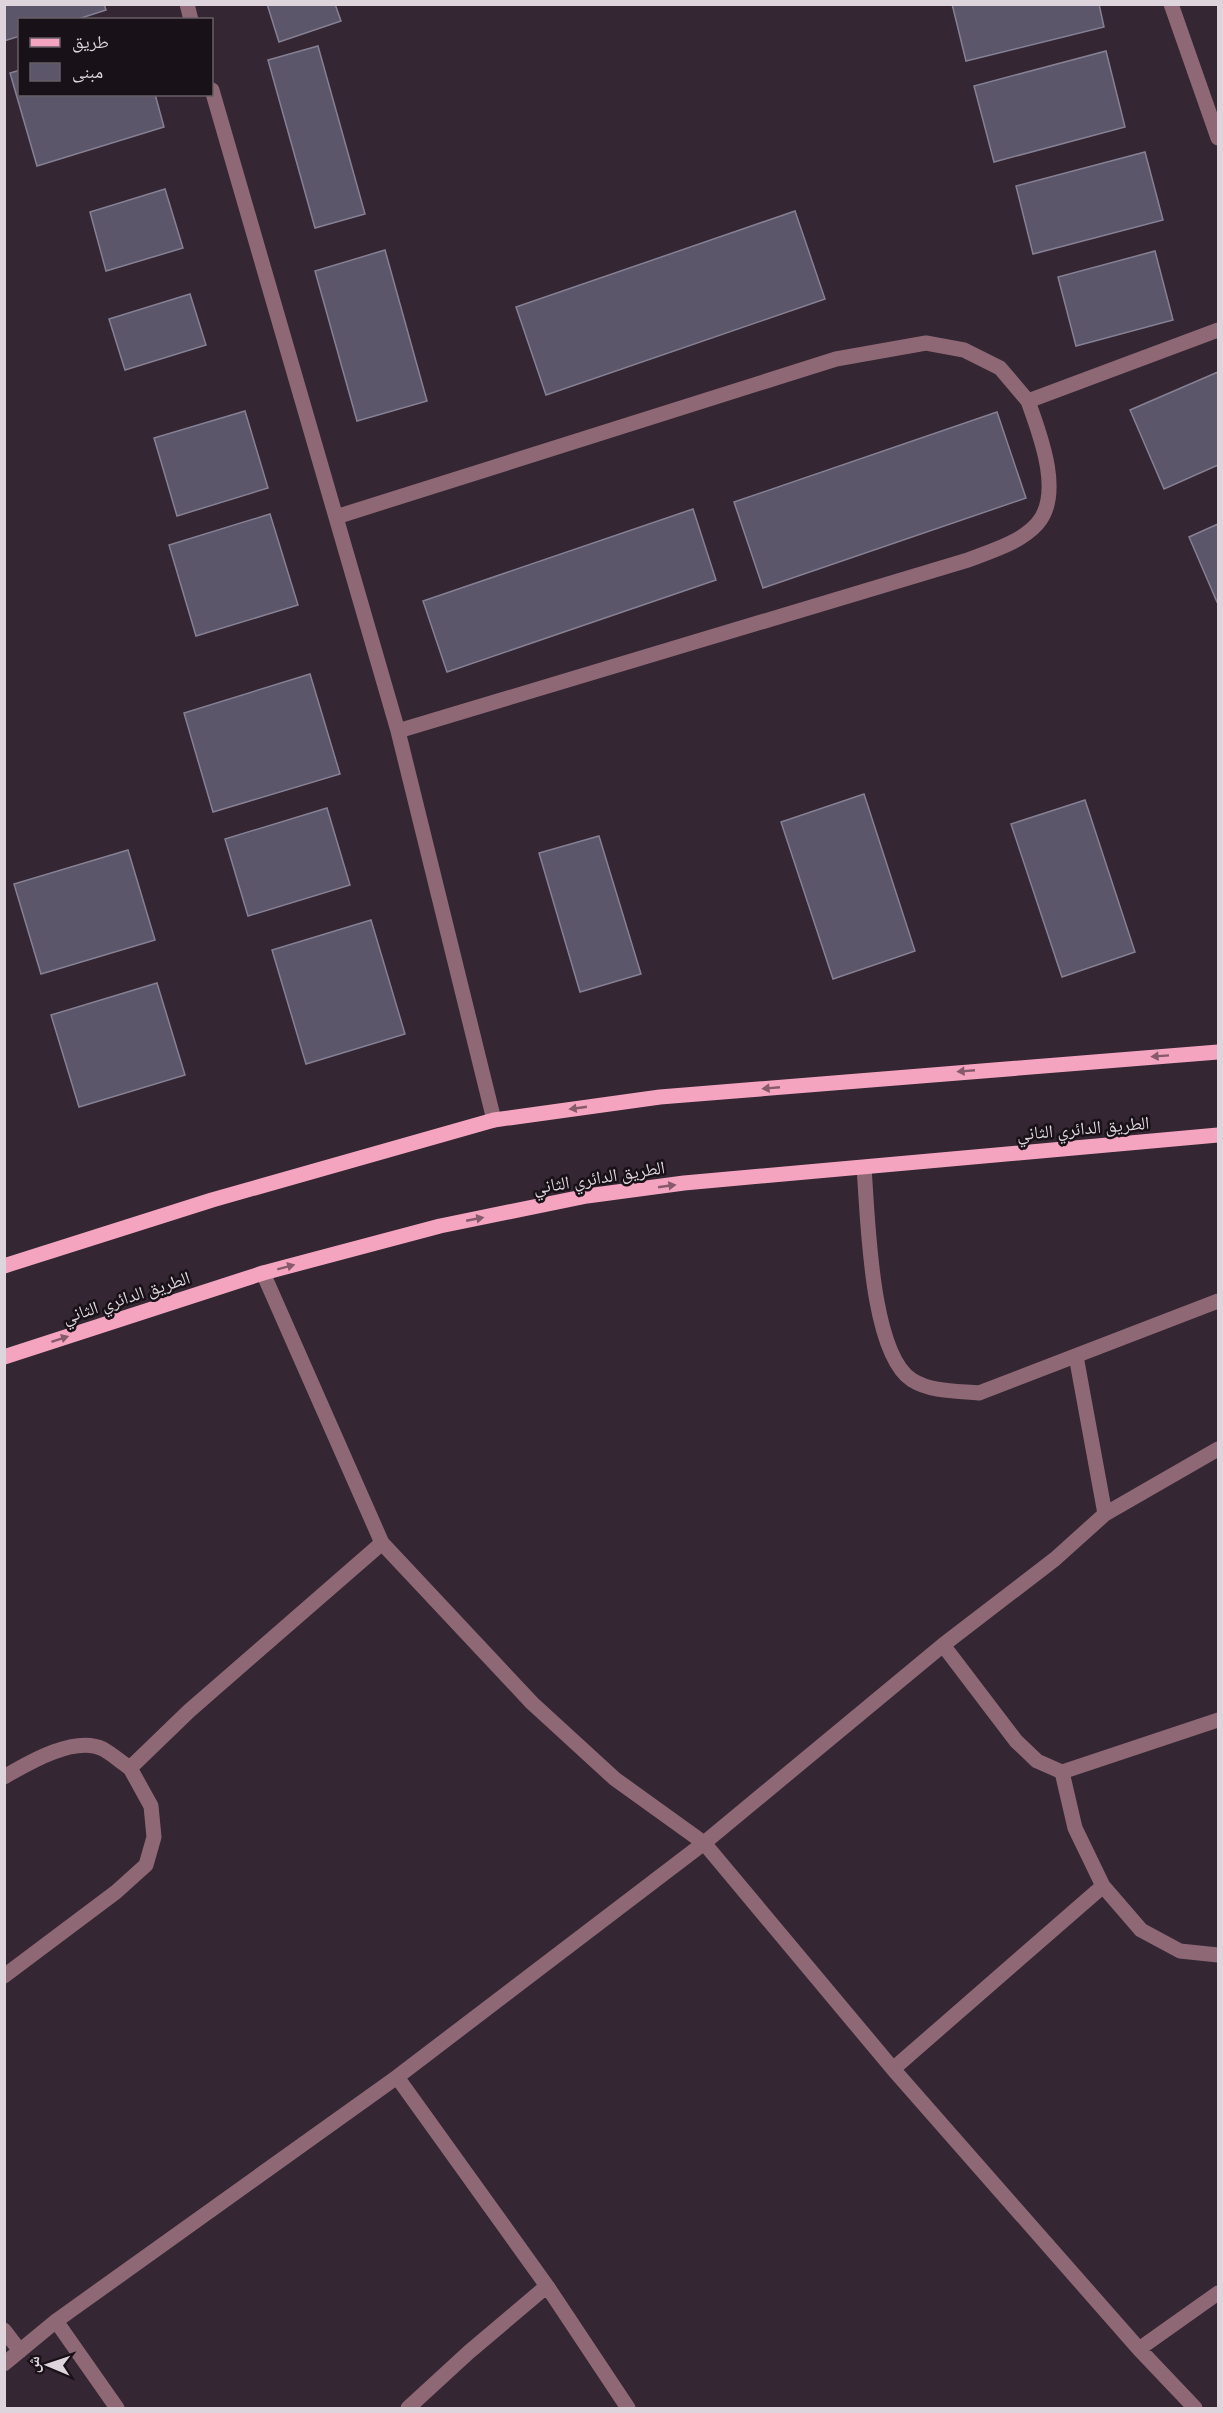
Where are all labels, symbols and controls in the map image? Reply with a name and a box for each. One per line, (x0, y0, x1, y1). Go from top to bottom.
legend (18, 18, 213, 96)
text: طريق (72, 28, 109, 55)
text: مبنى (72, 58, 103, 85)
one-way arrow (1151, 1051, 1170, 1061)
one-way arrow (956, 1067, 975, 1076)
one-way arrow (762, 1083, 781, 1093)
one-way arrow (568, 1104, 587, 1113)
street label: الطريق الدائري الثاني (1016, 1109, 1151, 1149)
street label: الطريق الدائري الثاني (531, 1153, 667, 1202)
one-way arrow (657, 1181, 676, 1190)
one-way arrow (465, 1214, 484, 1223)
one-way arrow (277, 1262, 295, 1271)
street label: الطريق الدائري الثاني (59, 1264, 194, 1332)
one-way arrow (51, 1334, 69, 1344)
north arrow (18, 2335, 78, 2395)
text: ش (21, 2356, 45, 2373)

